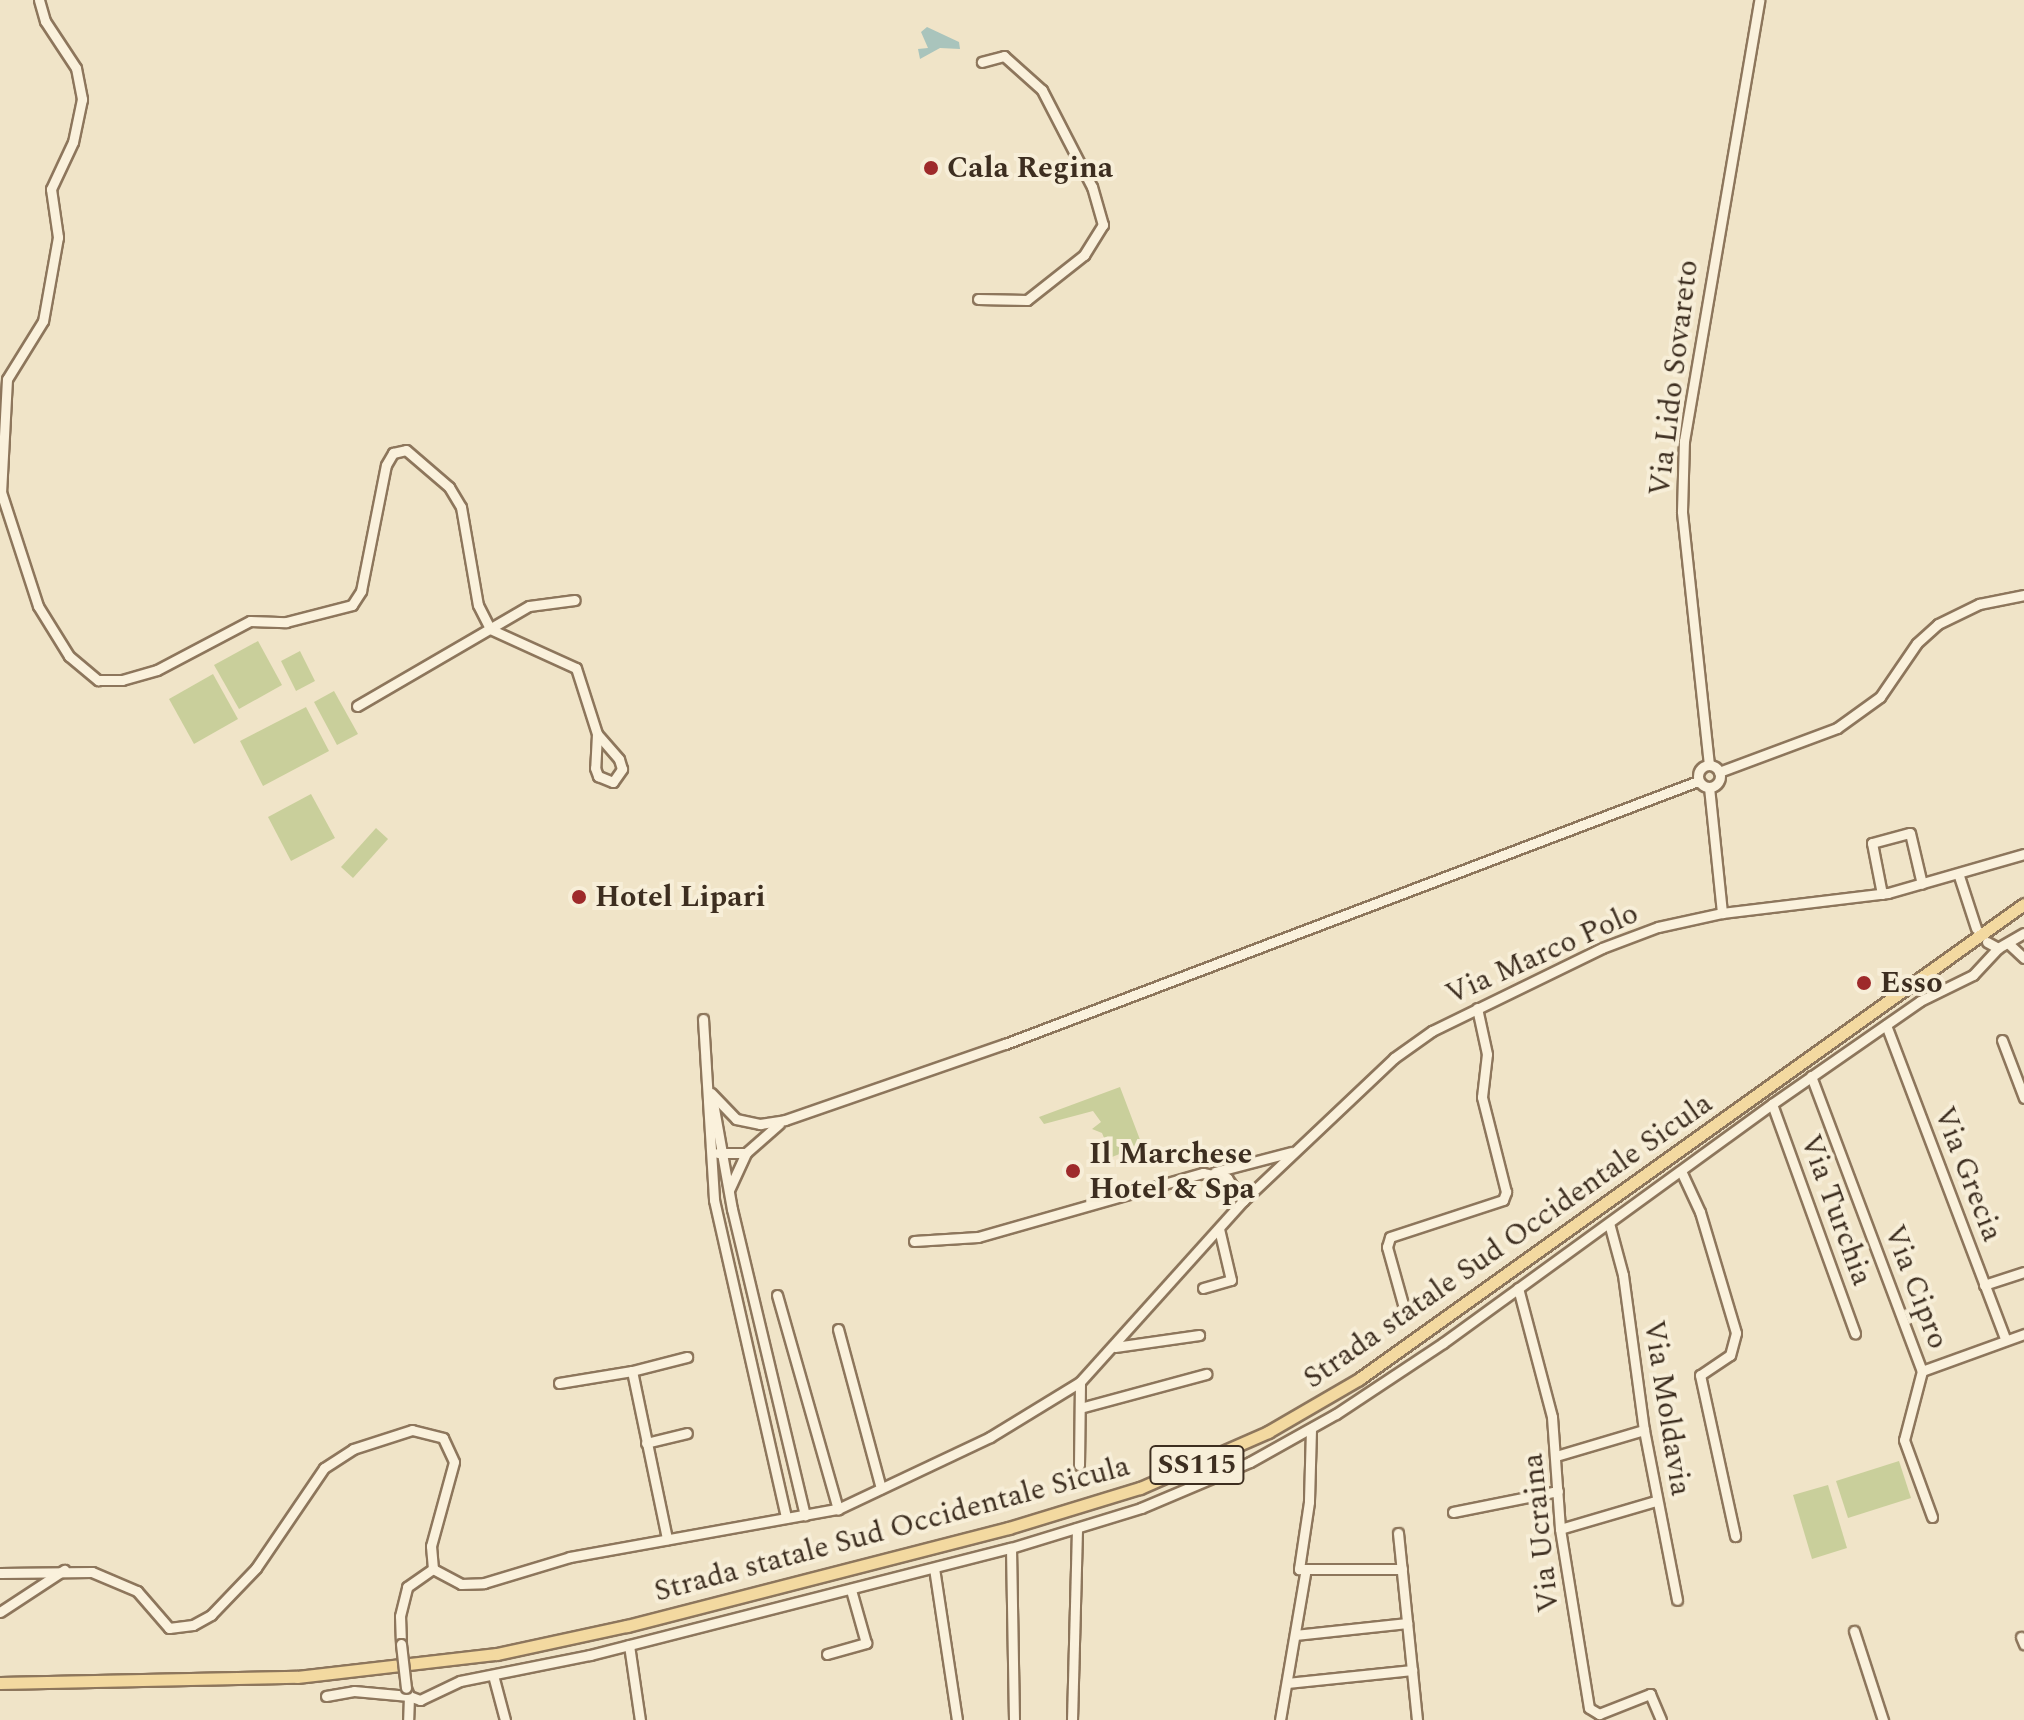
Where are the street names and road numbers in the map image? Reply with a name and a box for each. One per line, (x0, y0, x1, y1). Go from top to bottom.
street label: Via Lido Sovareto (1642, 258, 1706, 498)
street label: Via Marco Polo (1440, 895, 1644, 1013)
street label: Strada statale Sud Occidentale Sicula (1297, 1085, 1719, 1397)
street label: Via Grecia (1926, 1101, 2010, 1247)
street label: Via Turchia (1792, 1130, 1880, 1290)
street label: Via Cipro (1876, 1220, 1956, 1354)
street label: Via Moldavia (1635, 1318, 1699, 1498)
road number: SS115 (1149, 1441, 1245, 1489)
street label: Strada statale Sud Occidentale Sicula (650, 1448, 1134, 1610)
street label: Via Ucraina (1515, 1452, 1567, 1614)

